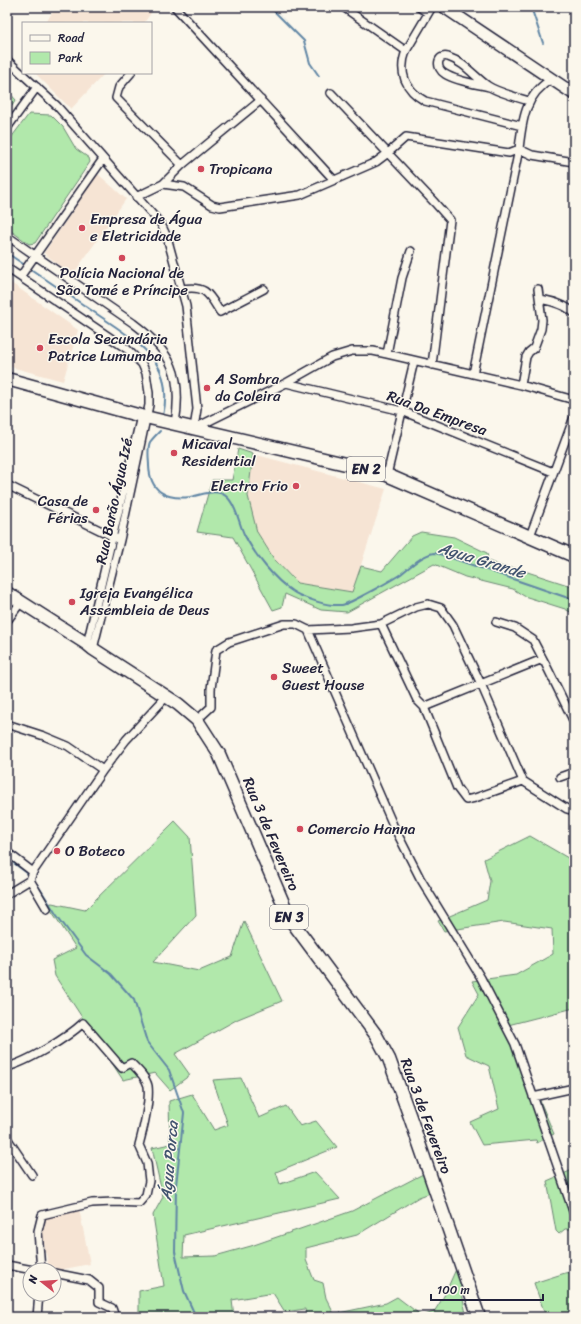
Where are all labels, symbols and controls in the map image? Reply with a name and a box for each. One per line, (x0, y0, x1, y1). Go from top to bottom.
legend (22, 22, 152, 74)
text: Road (58, 27, 85, 49)
text: Park (58, 47, 83, 69)
place label: Tropicana (209, 156, 273, 182)
marker: Tropicana (196, 164, 206, 174)
place label: Empresa de Água e Eletricidade (90, 206, 202, 249)
marker: Empresa de Água e Eletricidade (77, 223, 87, 233)
marker: Polícia Nacional de São Tomé e Príncipe (117, 253, 127, 263)
place label: Polícia Nacional de São Tomé e Príncipe (56, 260, 188, 303)
place label: Escola Secundária Patrice Lumumba (48, 326, 168, 369)
marker: Escola Secundária Patrice Lumumba (35, 343, 45, 353)
place label: A Sombra da Coleira (214, 366, 281, 409)
marker: A Sombra da Coleira (202, 383, 212, 393)
street label: Rua Da Empresa (383, 383, 491, 443)
place label: Micaval Residential (182, 431, 256, 474)
street label: Rua Barão Água Izé (88, 435, 140, 567)
marker: Micaval Residential (169, 448, 179, 458)
road number: EN 2 (347, 457, 385, 481)
place label: Electro Frio (210, 473, 288, 499)
marker: Electro Frio (291, 481, 301, 491)
place label: Casa de Férias (38, 488, 88, 531)
marker: Casa de Férias (91, 505, 101, 515)
water label: Agua Grande (434, 533, 531, 587)
place label: Igreja Evangélica Assembleia de Deus (79, 580, 209, 623)
marker: Igreja Evangélica Assembleia de Deus (67, 597, 77, 607)
place label: Sweet Guest House (282, 655, 365, 698)
marker: Sweet Guest House (269, 672, 279, 682)
street label: Rua 3 de Fevereiro (235, 773, 307, 895)
place label: Comercio Hanna (308, 816, 416, 842)
marker: Comercio Hanna (295, 824, 305, 834)
place label: O Boteco (65, 838, 125, 864)
marker: O Boteco (52, 846, 62, 856)
road number: EN 3 (270, 905, 308, 929)
street label: Rua 3 de Fevereiro (393, 1054, 459, 1178)
water label: Água Porca (151, 1118, 187, 1203)
north arrow (22, 1262, 62, 1302)
text: N (22, 1272, 43, 1287)
scale bar (431, 1276, 543, 1302)
text: 100 m (437, 1279, 470, 1301)

